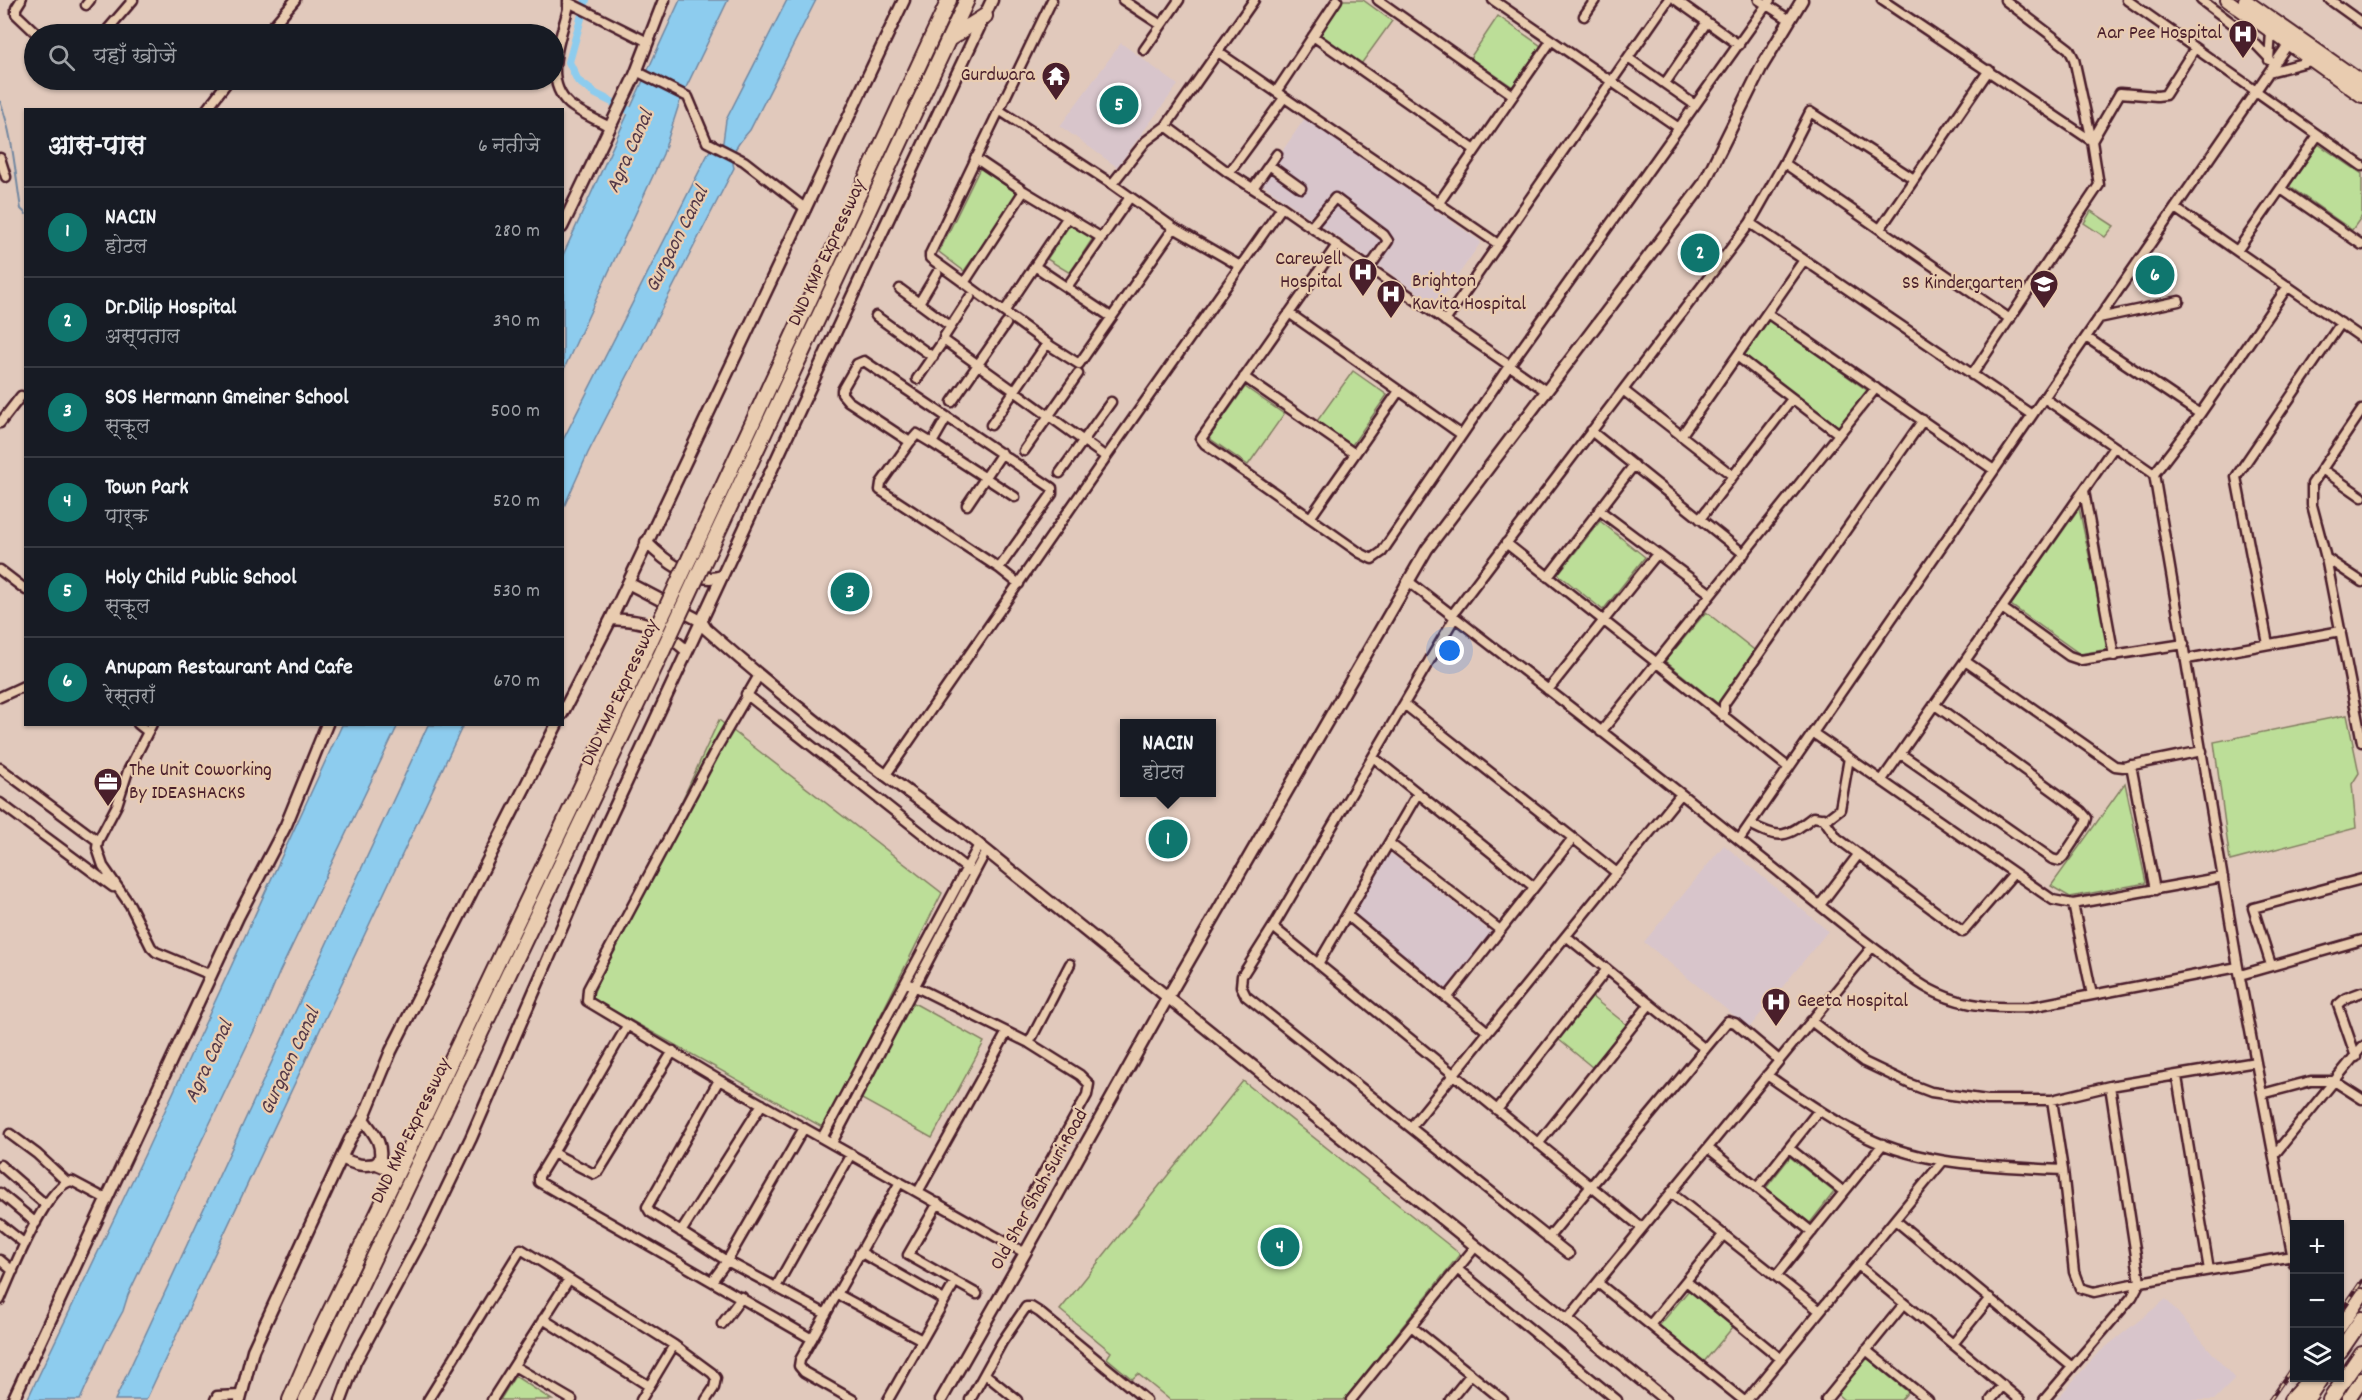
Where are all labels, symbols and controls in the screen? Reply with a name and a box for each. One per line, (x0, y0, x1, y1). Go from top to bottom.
hospital icon: Aar Pee Hospital (2227, 18, 2259, 60)
place label: Aar Pee Hospital (2096, 20, 2222, 48)
search box (24, 24, 564, 90)
icon: search (45, 41, 78, 74)
text: यहाँ खोजें (93, 42, 176, 73)
temple icon: Gurdwara (1040, 60, 1072, 102)
place label: Gurdwara (960, 62, 1036, 90)
pin: 5 (1100, 82, 1138, 128)
water label: Agra Canal (599, 104, 663, 198)
text: आस-पास (48, 129, 145, 166)
text: 6 नतीजे (478, 133, 540, 161)
street label: DND KMP Expressway (782, 174, 875, 331)
water label: Gurgaon Canal (639, 180, 718, 298)
text: NACIN (105, 203, 156, 234)
text: 1 (65, 218, 70, 246)
text: 280 m (494, 218, 540, 246)
pin: 2 (1680, 230, 1720, 276)
text: होटल (105, 234, 147, 262)
place label: Carewell Hospital (1275, 246, 1342, 297)
pin: 6 (2136, 252, 2174, 298)
hospital icon: Carewell Hospital (1347, 256, 1379, 298)
place label: Brighton Kavita Hospital (1412, 268, 1526, 319)
school or university icon: SS Kindergarten (2028, 268, 2060, 310)
place label: SS Kindergarten (1902, 270, 2023, 298)
hospital icon: Brighton Kavita Hospital (1375, 278, 1407, 320)
text: Dr.Dilip Hospital (105, 293, 236, 324)
text: 2 (63, 308, 72, 336)
text: 390 m (493, 308, 540, 336)
text: अस्पताल (105, 324, 180, 352)
text: SOS Hermann Gmeiner School (105, 383, 348, 414)
text: 3 (63, 398, 72, 426)
text: 500 m (491, 398, 540, 426)
text: स्कूल (105, 414, 150, 442)
text: Town Park (105, 473, 188, 504)
text: 4 (63, 488, 72, 516)
text: 520 m (493, 488, 540, 516)
text: पार्क (105, 504, 148, 532)
text: Holy Child Public School (105, 563, 296, 594)
pin: 3 (830, 570, 870, 614)
text: 5 (63, 578, 72, 606)
text: 530 m (493, 578, 540, 606)
text: स्कूल (105, 594, 150, 622)
street label: DND KMP Expressway (575, 614, 668, 771)
your location (1435, 636, 1464, 665)
text: Anupam Restaurant And Cafe (105, 653, 353, 684)
text: 6 (63, 668, 72, 696)
text: 670 m (493, 668, 540, 696)
text: रेस्तराँ (105, 684, 156, 712)
popup (1120, 719, 1216, 797)
text: NACIN (1142, 729, 1194, 760)
place label: The Unit Coworking By IDEASHACKS (129, 757, 272, 808)
text: होटल (1142, 760, 1184, 788)
office icon: The Unit Coworking By IDEASHACKS (92, 766, 124, 808)
pin: 1 (1148, 816, 1188, 862)
hospital icon: Geeta Hospital (1760, 986, 1792, 1028)
place label: Geeta Hospital (1797, 988, 1908, 1016)
water label: Gurgaon Canal (253, 1002, 330, 1121)
water label: Agra Canal (178, 1014, 243, 1108)
street label: DND KMP Expressway (365, 1053, 460, 1209)
street label: Old Sher Shah Suri Road (984, 1104, 1096, 1276)
map controls (2290, 1220, 2344, 1382)
button: + (2290, 1220, 2344, 1274)
pin: 4 (1260, 1224, 1300, 1270)
button: − (2290, 1274, 2344, 1328)
button: layers (2290, 1328, 2344, 1382)

